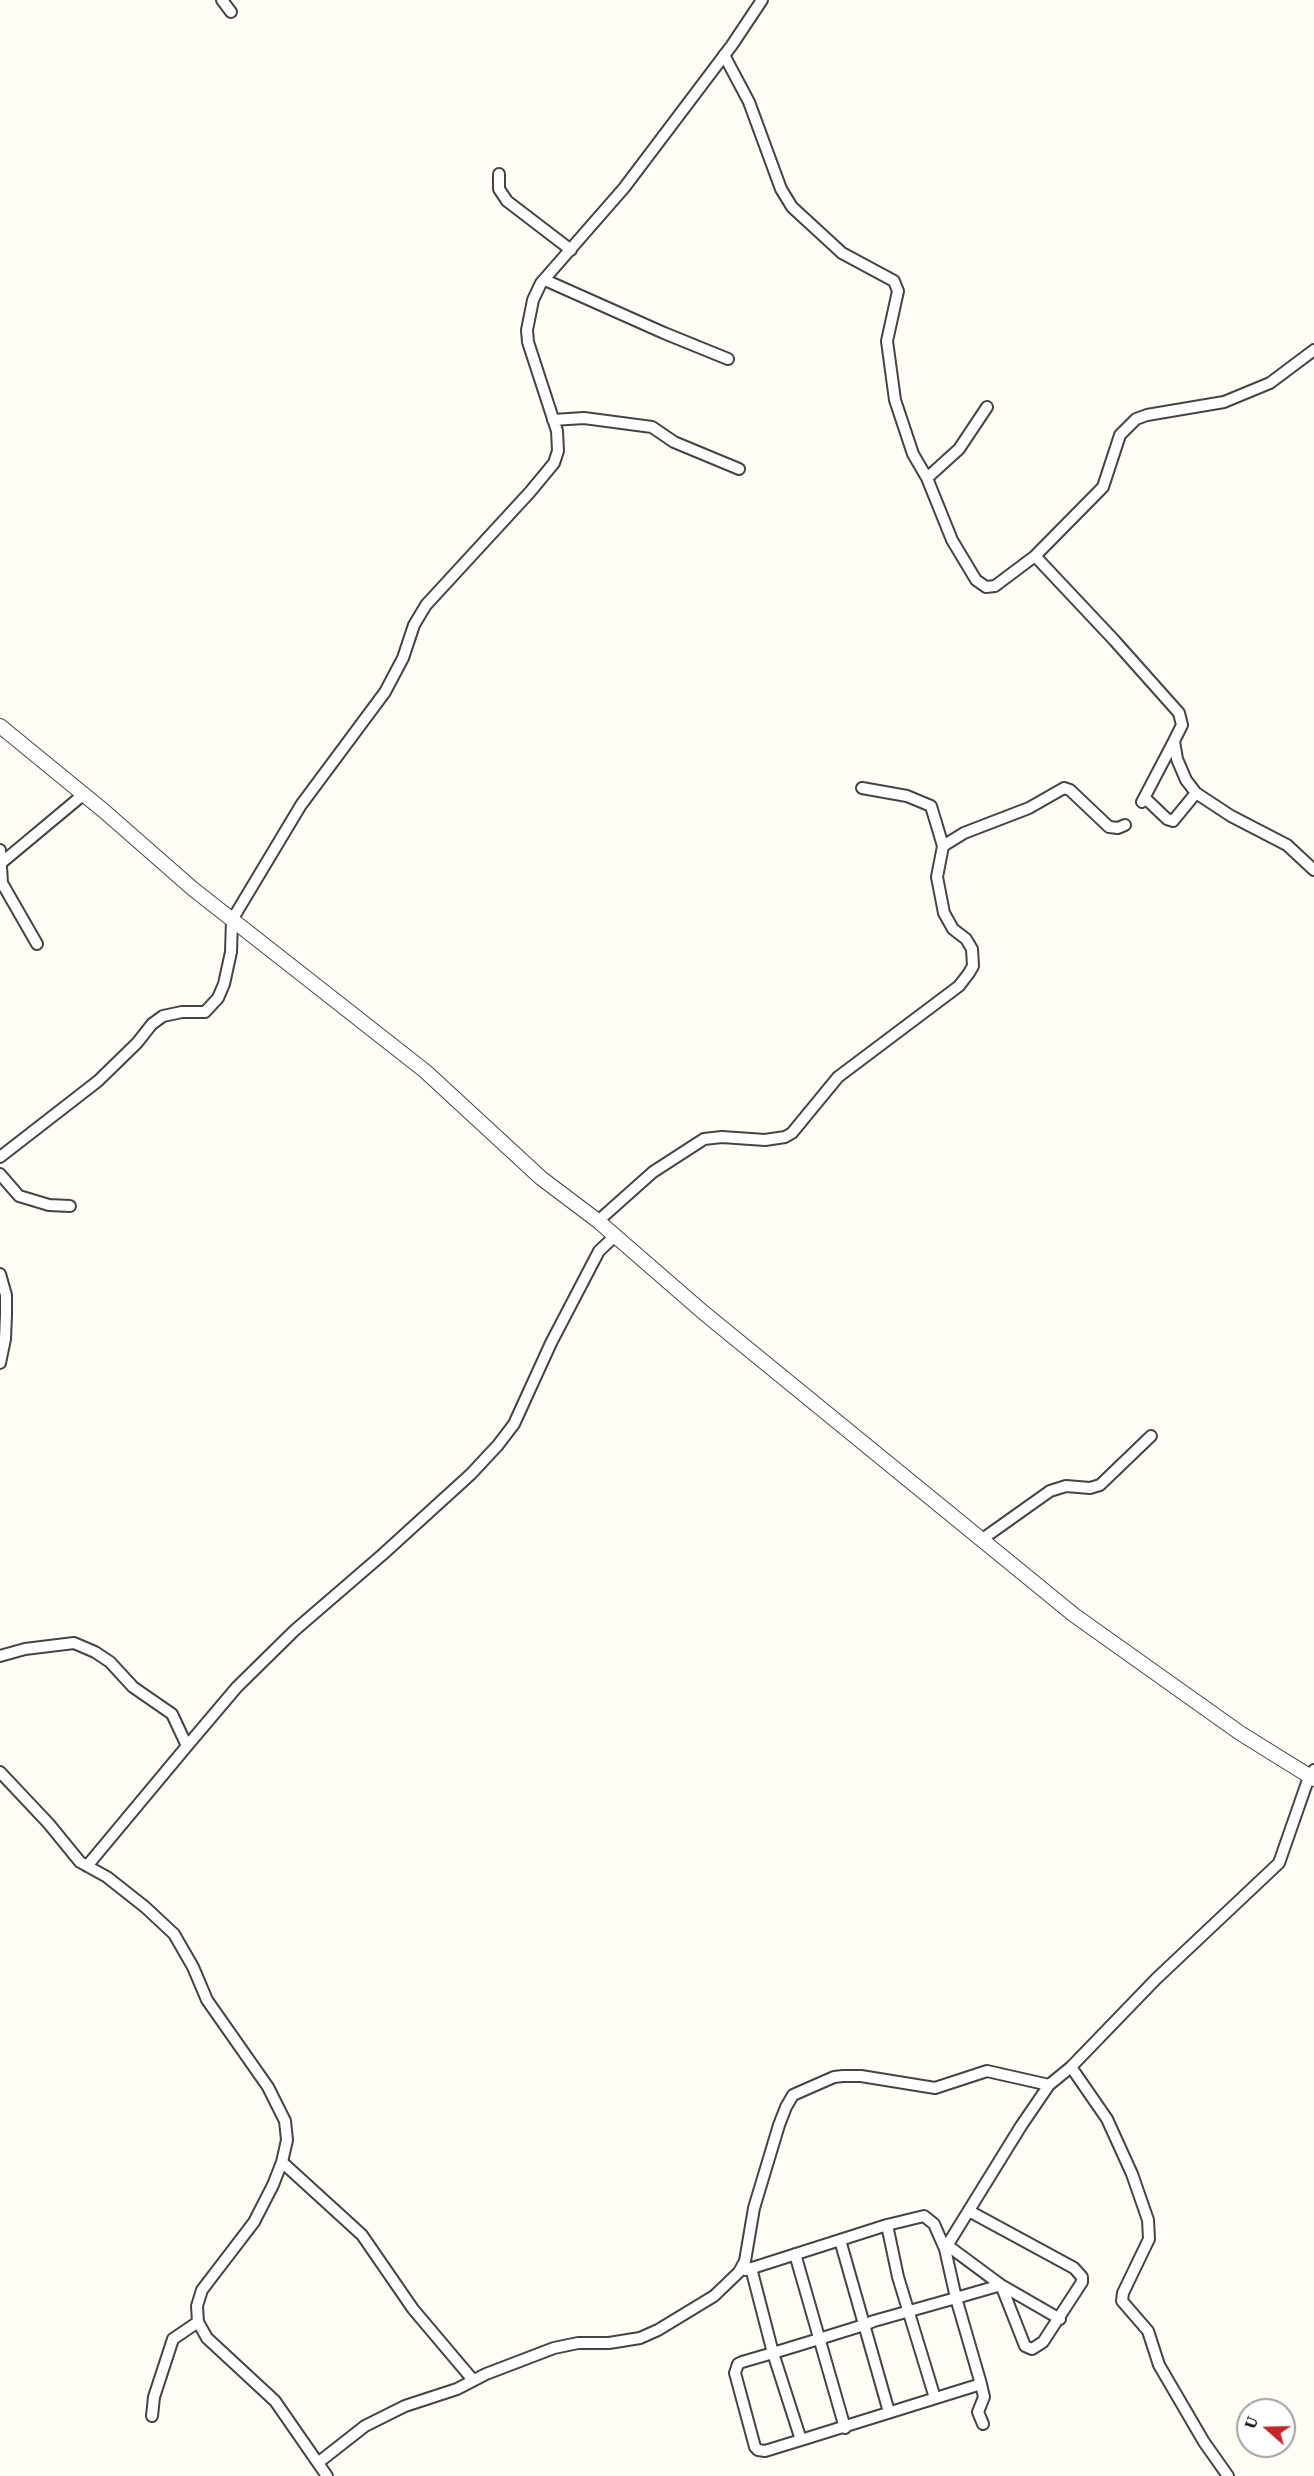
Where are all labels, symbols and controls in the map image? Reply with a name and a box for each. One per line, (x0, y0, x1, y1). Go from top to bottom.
north arrow (1236, 2398, 1296, 2458)
text: U (1239, 2413, 1263, 2432)

